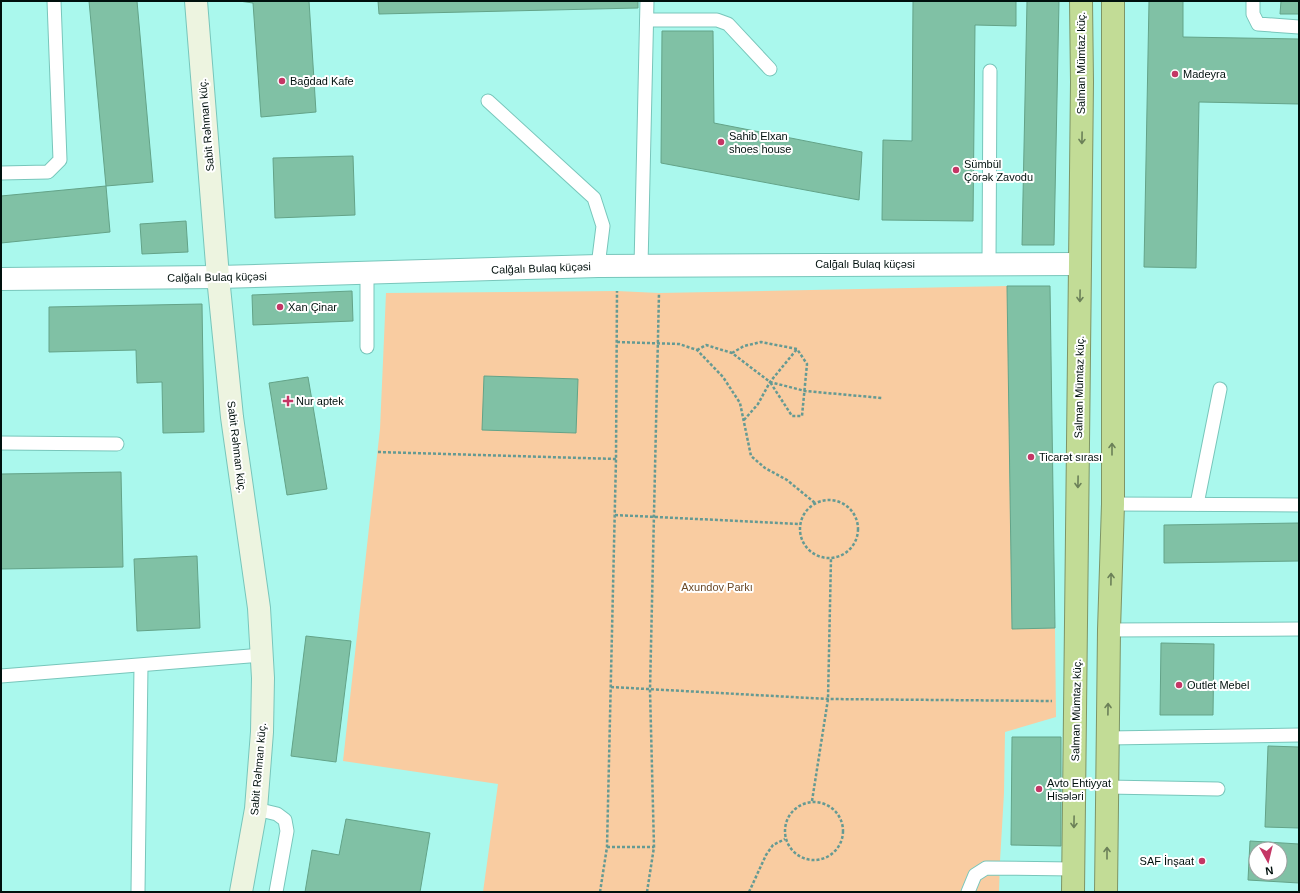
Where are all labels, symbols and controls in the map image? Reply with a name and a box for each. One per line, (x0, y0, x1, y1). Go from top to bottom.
street label: Salman Mümtaz küç. (1075, 12, 1087, 114)
place label: Madeyra (1183, 68, 1227, 80)
marker: Madeyra (1170, 69, 1180, 79)
place label: Bağdad Kafe (290, 75, 354, 87)
marker: Bağdad Kafe (277, 76, 287, 86)
street label: Sabit Rəhman küç. (196, 78, 216, 172)
place label: Sahib Elxan shoes house (729, 130, 791, 155)
one-way arrow (1078, 131, 1086, 144)
marker: Sahib Elxan shoes house (716, 137, 726, 147)
place label: Sümbül Çörək Zavodu (964, 158, 1033, 183)
marker: Sümbül Çörək Zavodu (951, 165, 961, 175)
street label: Calğalı Bulaq küçəsi (815, 258, 915, 270)
street label: Calğalı Bulaq küçəsi (491, 260, 591, 276)
street label: Calğalı Bulaq küçəsi (167, 270, 267, 284)
one-way arrow (1076, 289, 1084, 302)
place label: Xan Çinar (288, 301, 337, 313)
marker: Xan Çinar (275, 302, 285, 312)
street label: Salman Mümtaz küç. (1072, 336, 1086, 438)
place label: Nur aptek (296, 395, 344, 407)
marker: Nur aptek (283, 396, 293, 406)
street label: Sabit Rəhman küç. (225, 400, 249, 494)
one-way arrow (1108, 443, 1116, 456)
place label: Ticarət sırası (1039, 451, 1102, 463)
marker: Ticarət sırası (1026, 452, 1036, 462)
one-way arrow (1074, 475, 1082, 488)
one-way arrow (1107, 573, 1115, 586)
park label: Axundov Parkı (681, 581, 753, 593)
street label: Salman Mümtaz küç. (1069, 659, 1083, 761)
place label: Outlet Mebel (1187, 679, 1249, 691)
marker: Outlet Mebel (1174, 680, 1184, 690)
one-way arrow (1105, 703, 1112, 716)
street label: Sabit Rəhman küç. (248, 722, 268, 816)
place label: Avto Ehtiyyat Hisələri (1047, 777, 1111, 802)
marker: Avto Ehtiyyat Hisələri (1034, 784, 1044, 794)
one-way arrow (1070, 815, 1078, 828)
north arrow (1248, 841, 1288, 881)
one-way arrow (1103, 847, 1111, 860)
place label: SAF İnşaat (1140, 855, 1194, 867)
marker: SAF İnşaat (1197, 856, 1207, 866)
text: N (1265, 864, 1274, 877)

